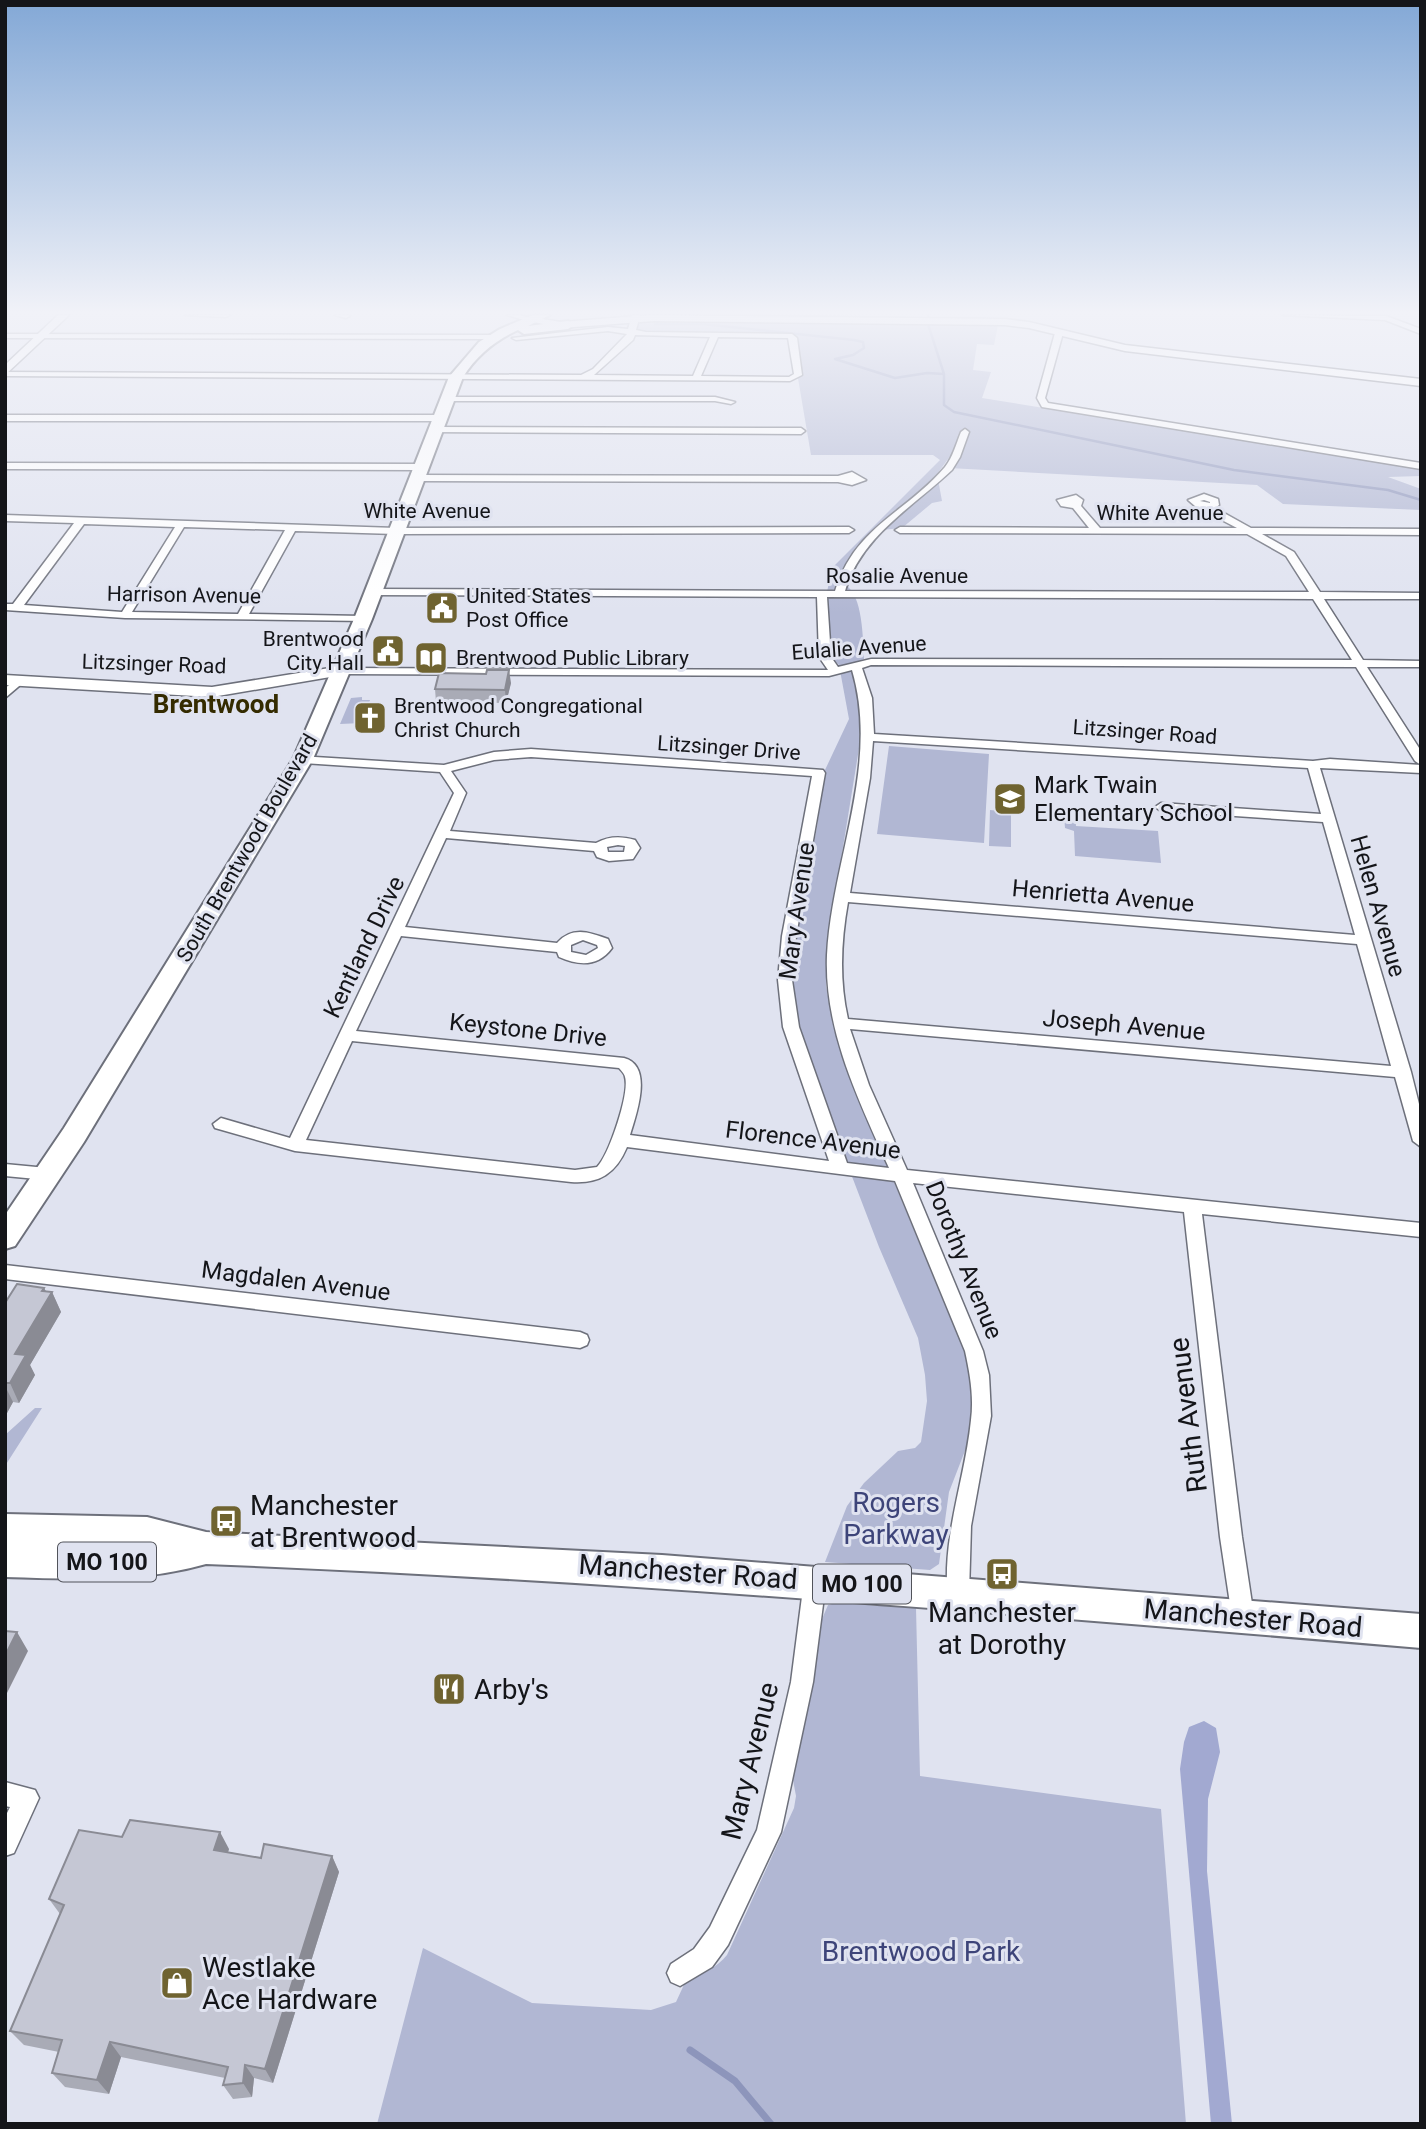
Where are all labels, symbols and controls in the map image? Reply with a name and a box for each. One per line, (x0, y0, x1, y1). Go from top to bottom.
street label: White Avenue (363, 499, 491, 523)
street label: White Avenue (1096, 501, 1224, 525)
street label: Rosalie Avenue (826, 564, 968, 588)
street label: Harrison Avenue (107, 582, 261, 608)
place label: United States Post Office (466, 584, 591, 632)
public building icon: United States Post Office (423, 589, 461, 627)
place label: Brentwood City Hall (263, 627, 364, 675)
street label: Eulalie Avenue (791, 631, 927, 665)
public building icon: Brentwood City Hall (369, 632, 407, 670)
library icon: Brentwood Public Library (412, 639, 450, 677)
place label: Brentwood Public Library (456, 646, 689, 670)
street label: Litzsinger Road (81, 649, 227, 679)
district label: Brentwood (153, 689, 279, 719)
place label: Brentwood Congregational Christ Church (394, 694, 643, 742)
church icon: Brentwood Congregational Christ Church (351, 699, 389, 737)
street label: Litzsinger Road (1072, 715, 1218, 749)
street label: South Brentwood Boulevard (172, 730, 322, 966)
street label: Litzsinger Drive (656, 731, 802, 765)
place label: Mark Twain Elementary School (1034, 771, 1233, 827)
school or university icon: Mark Twain Elementary School (991, 780, 1029, 818)
street label: Helen Avenue (1344, 832, 1412, 980)
street label: Mary Avenue (774, 841, 820, 981)
street label: Kentland Drive (318, 872, 410, 1022)
street label: Henrietta Avenue (1011, 874, 1195, 918)
street label: Joseph Avenue (1042, 1004, 1206, 1046)
street label: Keystone Drive (448, 1008, 608, 1052)
street label: Florence Avenue (724, 1115, 902, 1165)
street label: Dorothy Avenue (920, 1177, 1008, 1343)
street label: Magdalen Avenue (200, 1256, 392, 1306)
street label: Ruth Avenue (1162, 1336, 1214, 1494)
park label: Rogers Parkway (843, 1486, 949, 1551)
place label: Manchester at Brentwood (250, 1489, 416, 1554)
bus stop icon: Manchester at Brentwood (207, 1502, 245, 1540)
road number: MO 100 (58, 1542, 156, 1582)
street label: Manchester Road (578, 1548, 798, 1596)
bus stop icon: Manchester at Dorothy (983, 1555, 1021, 1593)
road number: MO 100 (813, 1564, 911, 1604)
street label: Manchester Road (1142, 1592, 1364, 1644)
place label: Manchester at Dorothy (928, 1596, 1077, 1661)
restaurant icon: Arby's (430, 1670, 468, 1708)
place label: Arby's (474, 1673, 549, 1706)
street label: Mary Avenue (714, 1679, 786, 1843)
park label: Brentwood Park (822, 1935, 1021, 1968)
place label: Westlake Ace Hardware (202, 1951, 377, 2016)
shop icon: Westlake Ace Hardware (158, 1964, 196, 2002)

